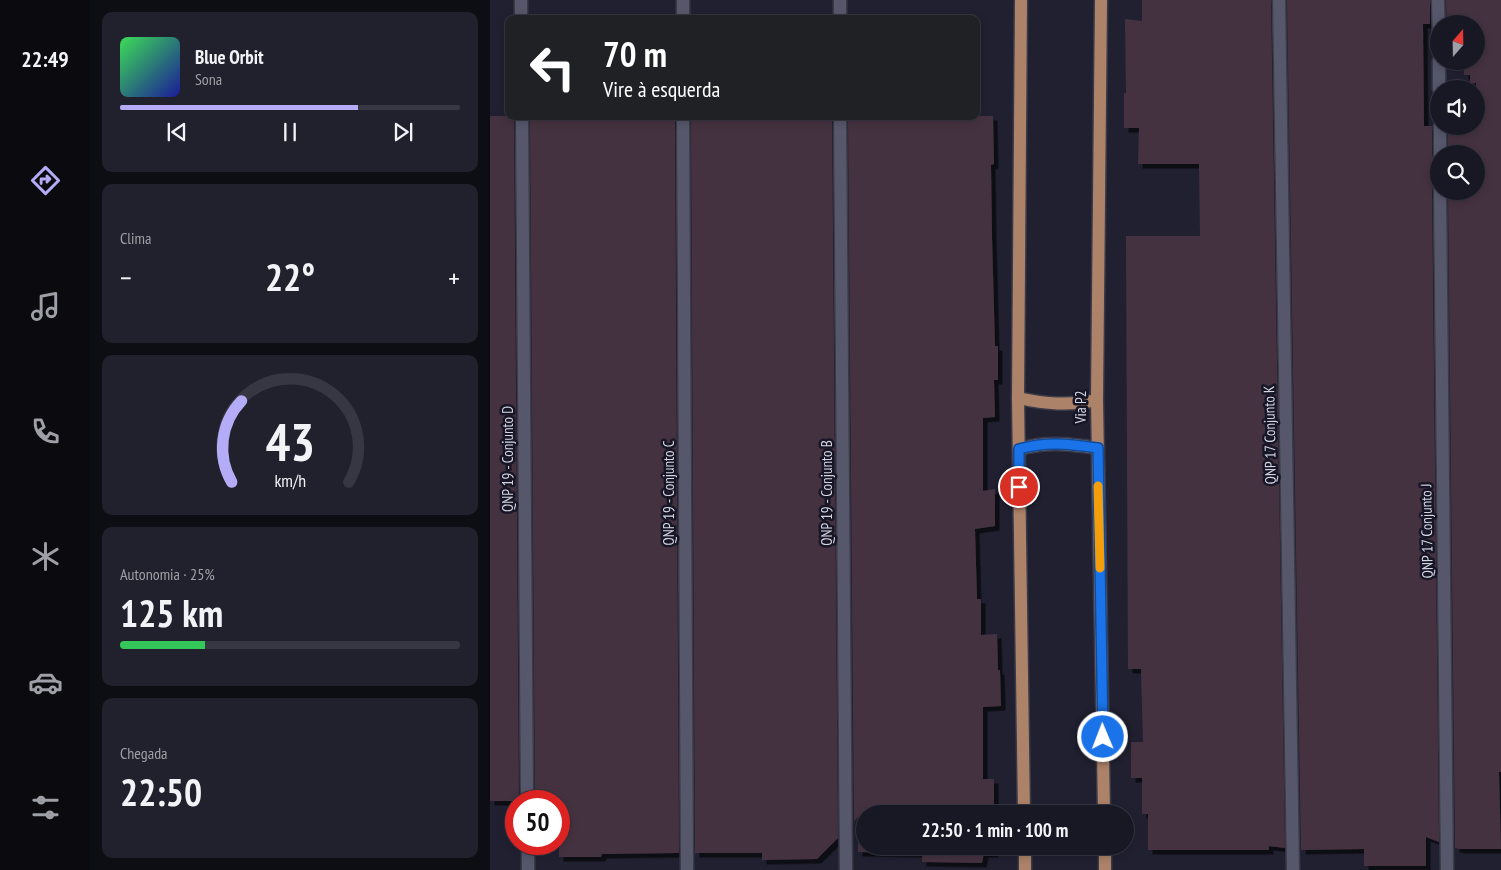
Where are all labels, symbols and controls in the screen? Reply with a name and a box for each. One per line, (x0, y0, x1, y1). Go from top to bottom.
north arrow (1430, 15, 1485, 70)
map controls (1430, 15, 1485, 200)
text: 70 m (603, 31, 667, 77)
icon: left (520, 35, 585, 100)
text: 22:49 (21, 45, 69, 73)
text: Blue Orbit (195, 45, 264, 69)
text: Sona (195, 69, 222, 89)
text: Vire à esquerda (603, 75, 720, 103)
button: sound (1430, 80, 1485, 135)
icon: previous (163, 118, 191, 146)
icon: pause (276, 118, 304, 146)
icon: next (389, 118, 417, 146)
button: search (1430, 145, 1485, 200)
icon: directions (28, 163, 63, 198)
text: Clima (120, 228, 151, 248)
text: 22° (265, 252, 315, 301)
text: − (120, 259, 132, 296)
text: + (448, 259, 460, 296)
icon: music (28, 289, 63, 324)
street label: QNP 17 Conjunto K (1259, 385, 1280, 485)
street label: Via P2 (1071, 391, 1090, 424)
street label: QNP 19 - Conjunto D (498, 406, 517, 512)
text: 43 (265, 408, 315, 475)
icon: phone (28, 414, 63, 449)
street label: QNP 19 - Conjunto C (659, 440, 678, 546)
street label: QNP 19 - Conjunto B (817, 440, 836, 546)
pin (998, 466, 1040, 508)
text: km/h (274, 469, 306, 492)
icon: arrive (1005, 473, 1033, 501)
street label: QNP 17 Conjunto J (1416, 483, 1437, 579)
icon: climate (28, 539, 63, 574)
text: Autonomia · 25% (120, 564, 215, 584)
text: 125 km (120, 588, 223, 637)
icon: car (28, 665, 63, 700)
position arrow (1076, 710, 1128, 762)
text: Chegada (120, 743, 168, 763)
text: 22:50 (120, 767, 202, 816)
icon: filters (28, 790, 63, 825)
speed limit sign: 50 (505, 790, 570, 855)
text: 22:50 · 1 min · 100 m (922, 818, 1068, 842)

